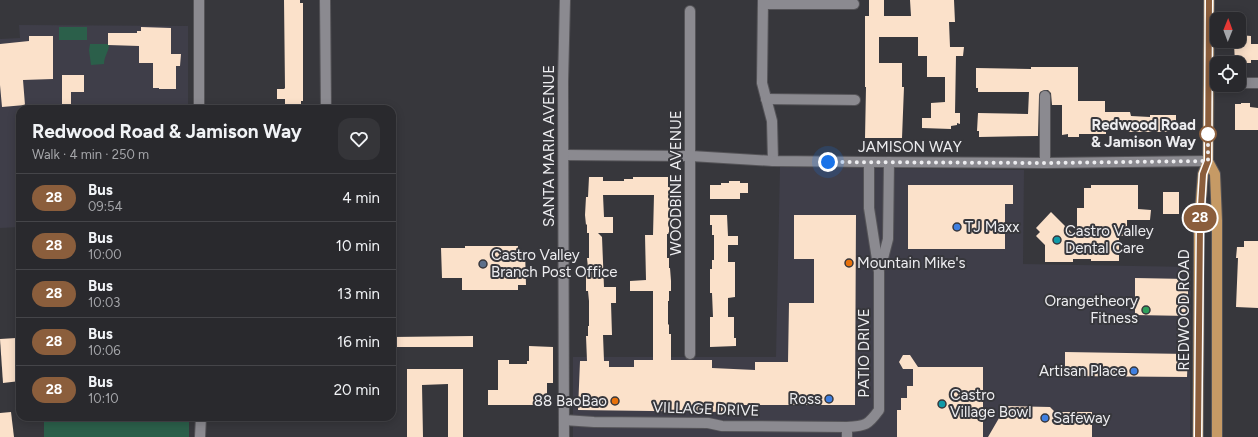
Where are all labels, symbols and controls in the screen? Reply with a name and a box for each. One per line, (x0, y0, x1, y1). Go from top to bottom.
north arrow (1210, 12, 1246, 48)
map controls (1210, 12, 1246, 92)
button: locate (1210, 56, 1246, 92)
street label: SANTA MARIA AVENUE (540, 65, 558, 227)
street label: WOODBINE AVENUE (667, 110, 685, 256)
place label: Redwood Road & Jamison Way (1091, 116, 1196, 151)
button: heart (338, 118, 380, 160)
text: Redwood Road & Jamison Way (32, 120, 302, 143)
marker: Redwood Road & Jamison Way (1199, 125, 1217, 143)
street label: JAMISON WAY (858, 138, 962, 156)
text: Walk · 4 min · 250 m (32, 147, 149, 162)
your location (818, 152, 838, 172)
text: Bus (88, 181, 113, 199)
text: 28 (46, 189, 62, 206)
text: 4 min (342, 189, 380, 207)
text: 09:54 (88, 199, 123, 214)
line badge: 28 (1182, 205, 1218, 231)
text: 28 (1192, 209, 1208, 226)
place label: TJ Maxx (965, 218, 1019, 236)
marker: TJ Maxx (952, 222, 962, 232)
place label: Castro Valley Dental Care (1065, 222, 1154, 257)
text: Bus (88, 229, 113, 247)
marker: Castro Valley Dental Care (1052, 235, 1062, 245)
text: 28 (46, 237, 62, 254)
text: 10 min (336, 237, 380, 255)
place label: Castro Valley Branch Post Office (491, 246, 618, 281)
text: 10:00 (88, 247, 122, 262)
street label: REDWOOD ROAD (1175, 249, 1193, 371)
place label: Mountain Mike's (857, 254, 965, 272)
marker: Mountain Mike's (844, 258, 854, 268)
marker: Castro Valley Branch Post Office (478, 259, 488, 269)
text: Bus (88, 277, 113, 295)
text: 28 (46, 285, 62, 302)
text: 13 min (337, 285, 380, 303)
place label: Orangetheory Fitness (1044, 292, 1138, 327)
text: 10:03 (88, 295, 120, 310)
marker: Orangetheory Fitness (1141, 305, 1151, 315)
street label: PATIO DRIVE (855, 308, 873, 398)
text: Bus (88, 325, 113, 343)
text: 28 (46, 333, 62, 350)
text: 16 min (337, 333, 380, 351)
text: 10:06 (88, 343, 121, 358)
place label: Artisan Place (1039, 362, 1126, 380)
marker: Artisan Place (1129, 366, 1139, 376)
text: Bus (88, 373, 113, 391)
text: 28 (46, 381, 62, 398)
text: 20 min (334, 381, 380, 399)
place label: Castro Village Bowl (950, 386, 1032, 421)
place label: Ross (789, 390, 821, 408)
text: 10:10 (88, 391, 119, 406)
place label: 88 BaoBao (534, 392, 607, 410)
marker: Ross (824, 394, 834, 404)
marker: 88 BaoBao (610, 396, 620, 406)
street label: VILLAGE DRIVE (652, 398, 760, 420)
marker: Castro Village Bowl (937, 399, 947, 409)
place label: Safeway (1053, 409, 1110, 427)
marker: Safeway (1040, 413, 1050, 423)

